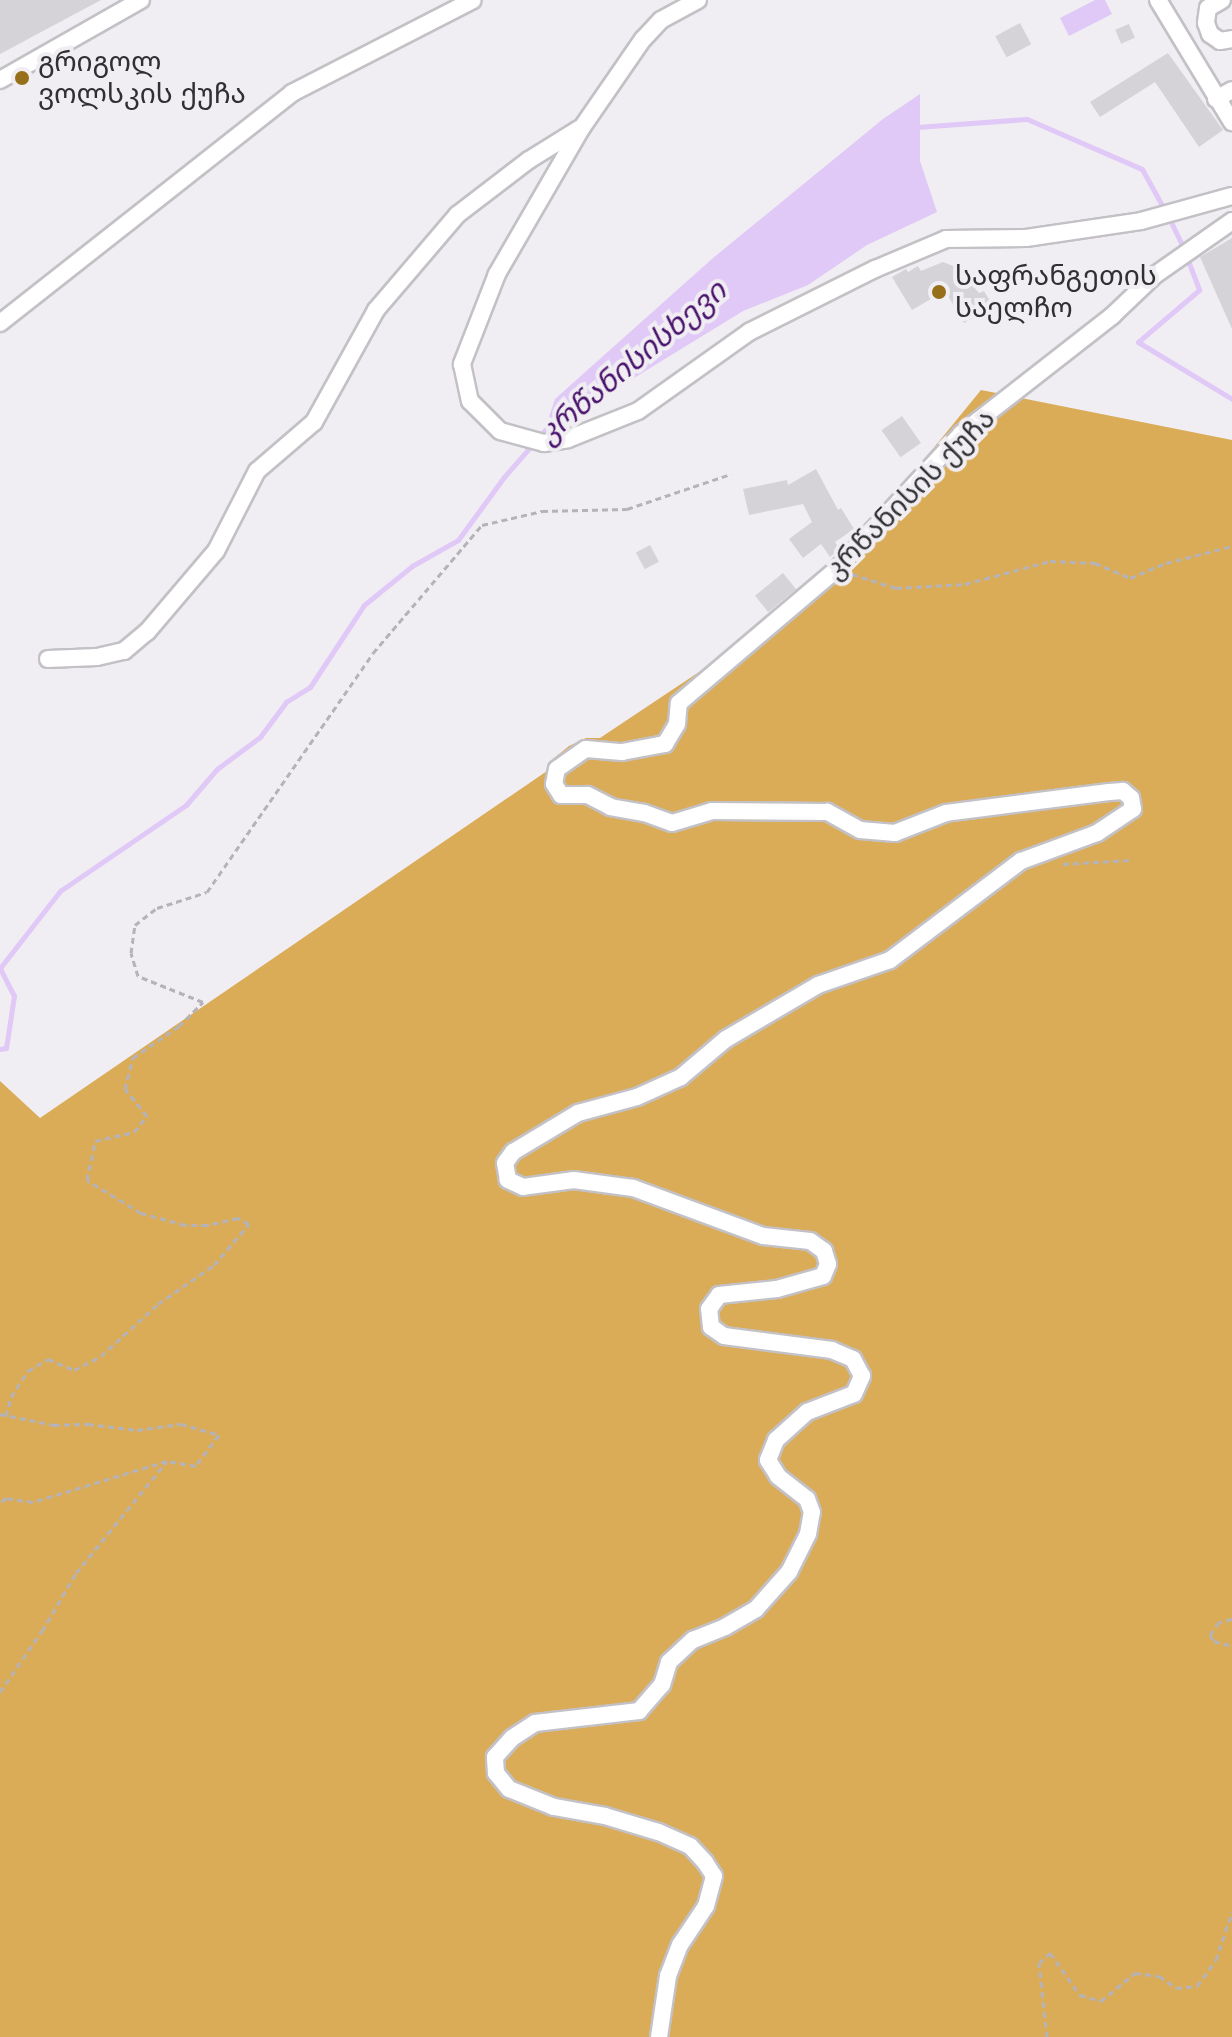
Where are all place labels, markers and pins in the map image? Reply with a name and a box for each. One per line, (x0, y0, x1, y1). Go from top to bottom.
place label: გრიგოლ ვოლსკის ქუჩა (38, 45, 246, 111)
marker: გრიგოლ ვოლსკის ქუჩა (13, 69, 31, 87)
place label: საფრანგეთის საელჩო (955, 259, 1157, 325)
marker: საფრანგეთის საელჩო (930, 283, 948, 301)

